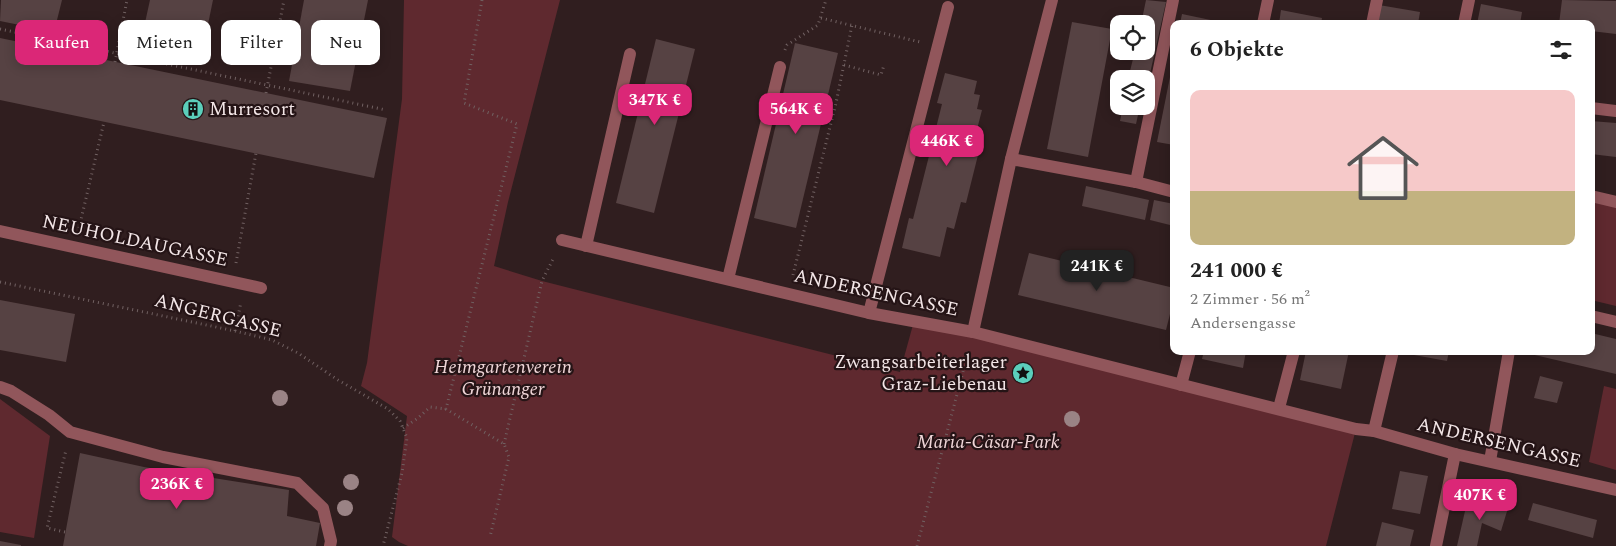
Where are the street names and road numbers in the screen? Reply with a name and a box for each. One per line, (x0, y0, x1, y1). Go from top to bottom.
street label: NEUHOLDAUGASSE (39, 207, 231, 275)
street label: ANDERSENGASSE (791, 261, 961, 325)
street label: ANGERGASSE (151, 286, 285, 346)
street label: ANDERSENGASSE (1414, 410, 1584, 476)

